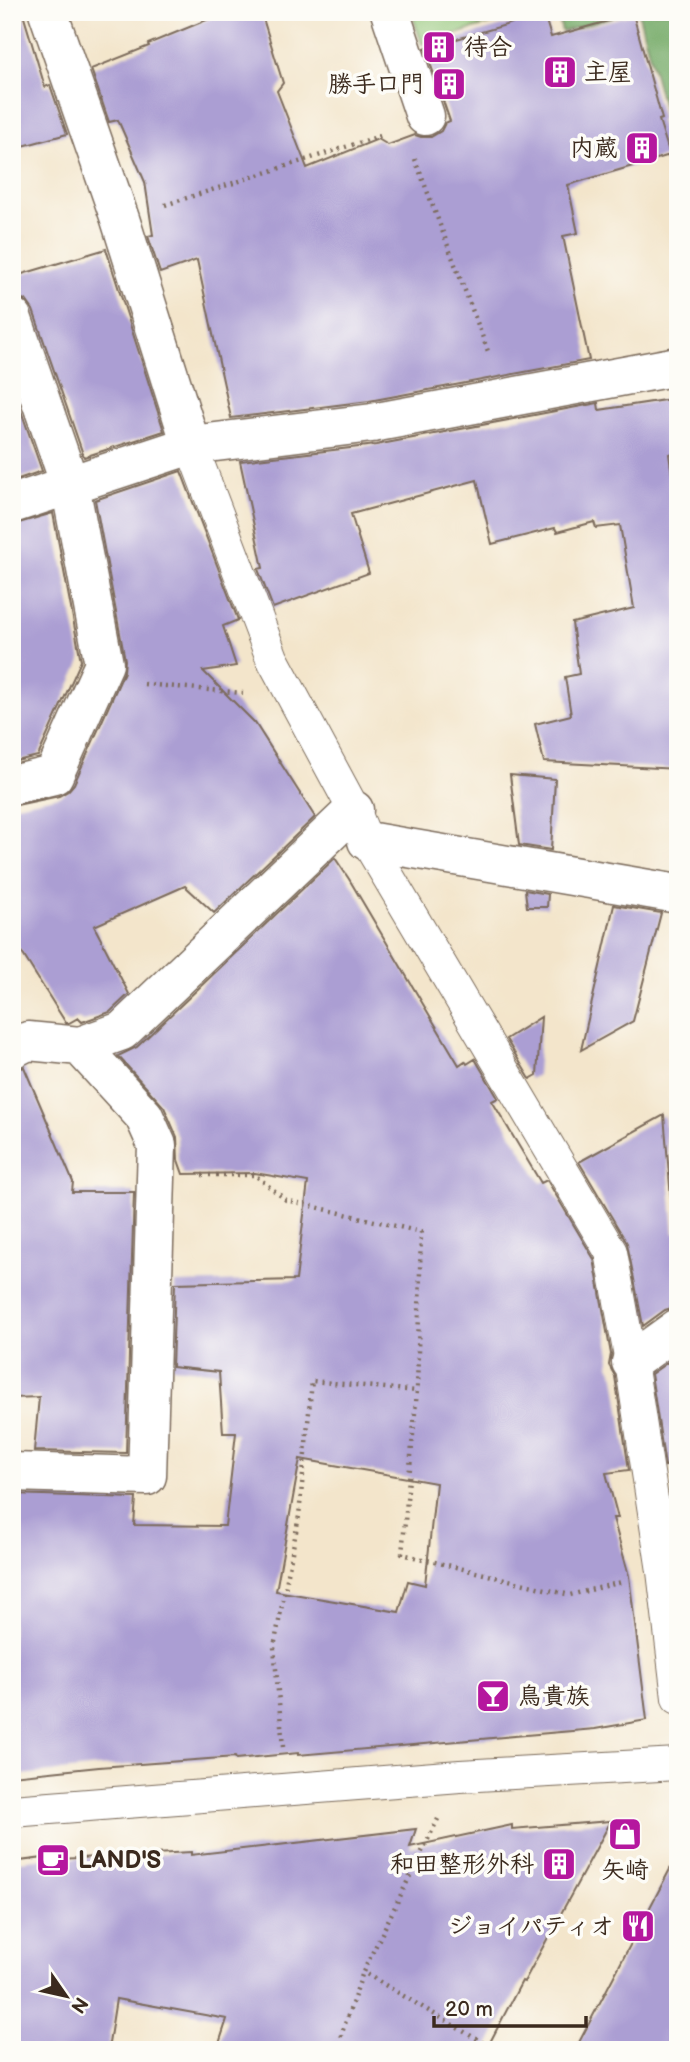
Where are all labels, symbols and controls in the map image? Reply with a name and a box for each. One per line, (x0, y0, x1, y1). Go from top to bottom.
building icon: 待合 (420, 28, 458, 66)
place label: 待合 (464, 33, 512, 62)
building icon: 主屋 (541, 53, 579, 91)
place label: 主屋 (584, 58, 632, 87)
building icon: 勝手口門 (430, 65, 468, 103)
place label: 勝手口門 (328, 70, 424, 99)
building icon: 内蔵 (623, 129, 661, 167)
place label: 内蔵 (570, 134, 618, 163)
bar icon: 鳥貴族 (474, 1677, 512, 1715)
place label: 鳥貴族 (518, 1682, 590, 1711)
shop icon: 矢崎 (606, 1815, 644, 1853)
cafe icon: LAND'S (34, 1841, 72, 1879)
building icon: 和田整形外科 (540, 1845, 578, 1883)
place label: LAND'S (78, 1846, 161, 1875)
place label: 和田整形外科 (390, 1850, 534, 1879)
place label: 矢崎 (601, 1856, 649, 1885)
restaurant icon: ジョイパティオ (619, 1907, 657, 1945)
place label: ジョイパティオ (448, 1912, 614, 1941)
north arrow (32, 1960, 102, 2030)
scale bar (434, 1985, 587, 2029)
text: N (65, 1992, 92, 2017)
text: 20 m (445, 1997, 493, 2022)

